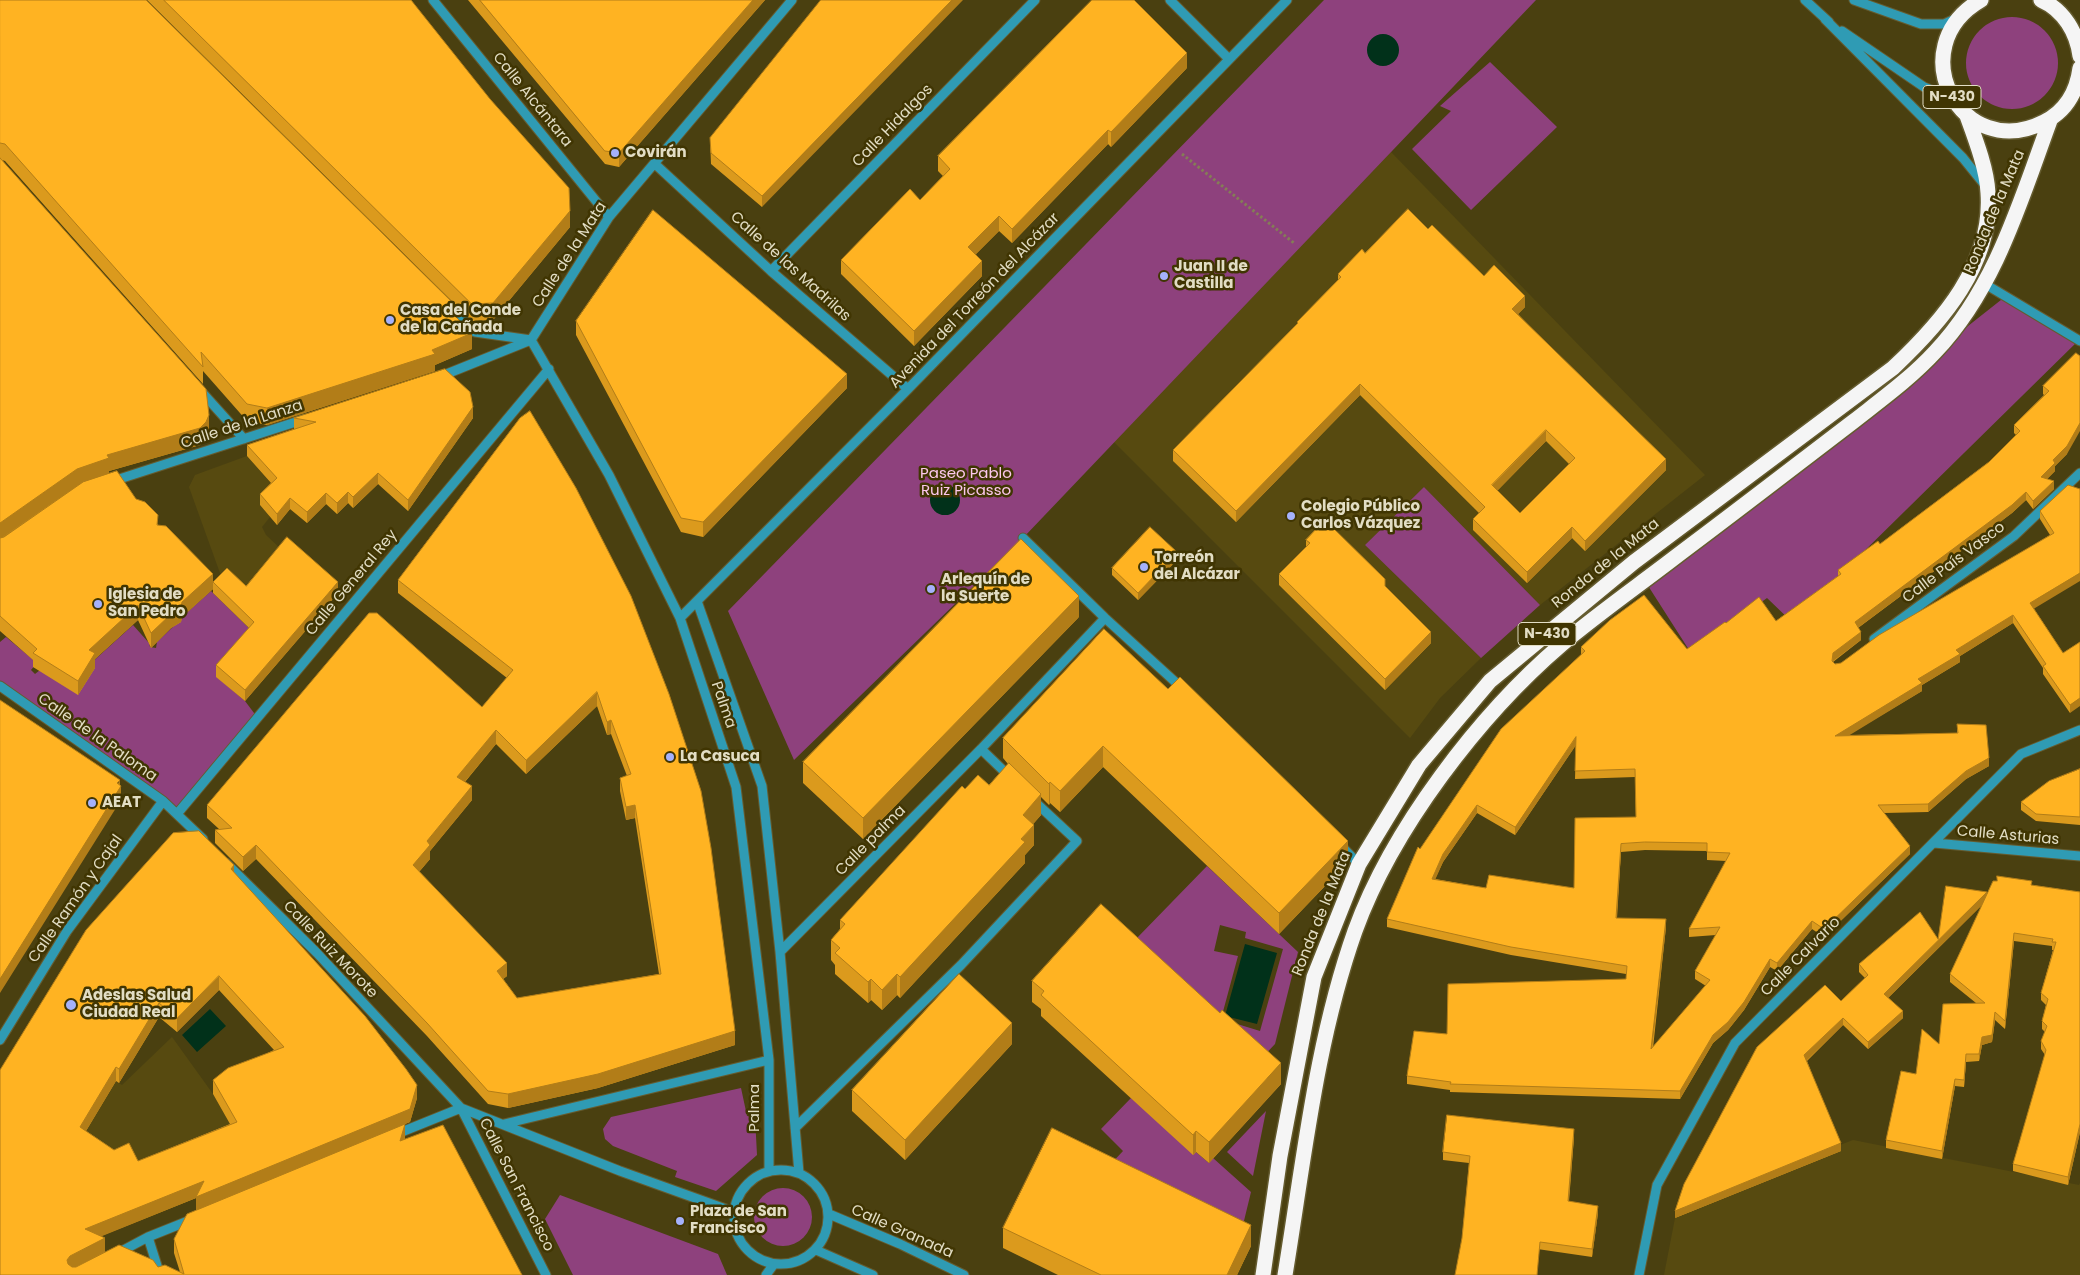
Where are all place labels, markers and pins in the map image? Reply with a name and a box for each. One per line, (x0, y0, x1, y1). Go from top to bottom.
place label: Covirán (625, 144, 687, 162)
marker: Covirán (609, 147, 621, 159)
place label: Juan II de Castilla (1174, 258, 1248, 293)
marker: Juan II de Castilla (1158, 270, 1170, 282)
place label: Casa del Conde de la Cañada (400, 302, 521, 337)
marker: Casa del Conde de la Cañada (384, 314, 396, 326)
place label: Colegio Público Carlos Vázquez (1301, 498, 1420, 533)
marker: Colegio Público Carlos Vázquez (1285, 510, 1297, 522)
place label: Torreón del Alcázar (1154, 549, 1240, 584)
marker: Torreón del Alcázar (1138, 561, 1150, 573)
place label: Arlequín de la Suerte (941, 571, 1030, 606)
marker: Arlequín de la Suerte (925, 583, 937, 595)
place label: Iglesia de San Pedro (108, 586, 185, 621)
marker: Iglesia de San Pedro (92, 598, 104, 610)
place label: La Casuca (680, 748, 760, 766)
marker: La Casuca (664, 751, 676, 763)
place label: AEAT (102, 794, 141, 812)
marker: AEAT (86, 797, 98, 809)
place label: Adeslas Salud Ciudad Real (82, 987, 191, 1022)
marker: Adeslas Salud Ciudad Real (64, 998, 78, 1012)
place label: Plaza de San Francisco (690, 1203, 787, 1238)
marker: Plaza de San Francisco (674, 1215, 686, 1227)

